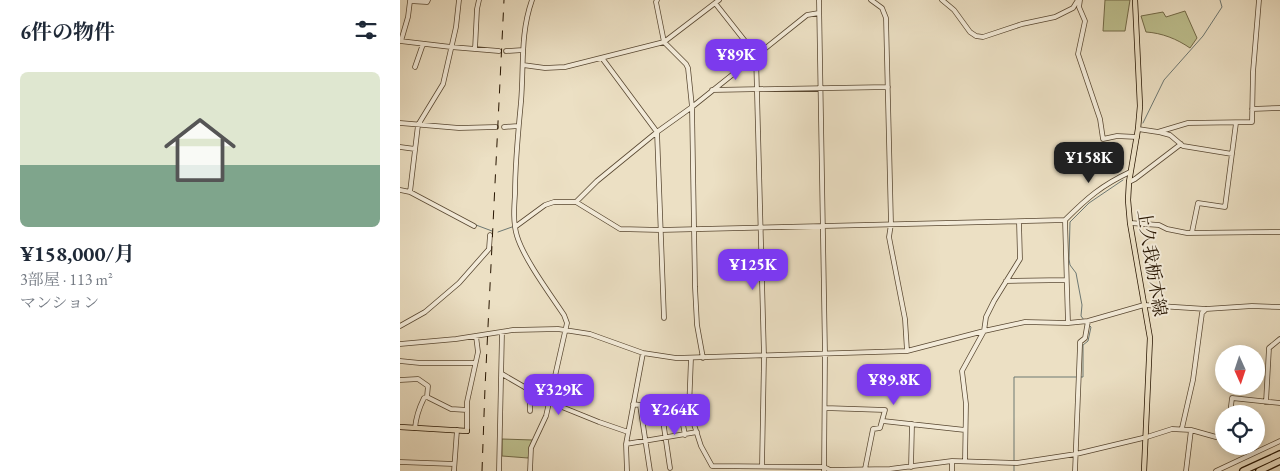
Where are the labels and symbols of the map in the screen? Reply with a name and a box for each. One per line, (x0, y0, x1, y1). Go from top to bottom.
pin: ¥89K (706, 38, 766, 81)
pin: ¥158K (1054, 142, 1124, 184)
street label: 上久我栃木線 (1133, 208, 1172, 318)
pin: ¥125K (718, 248, 788, 291)
north arrow (1215, 345, 1265, 395)
pin: ¥89.8K (853, 364, 935, 406)
pin: ¥329K (524, 374, 594, 416)
pin: ¥264K (640, 394, 710, 436)

